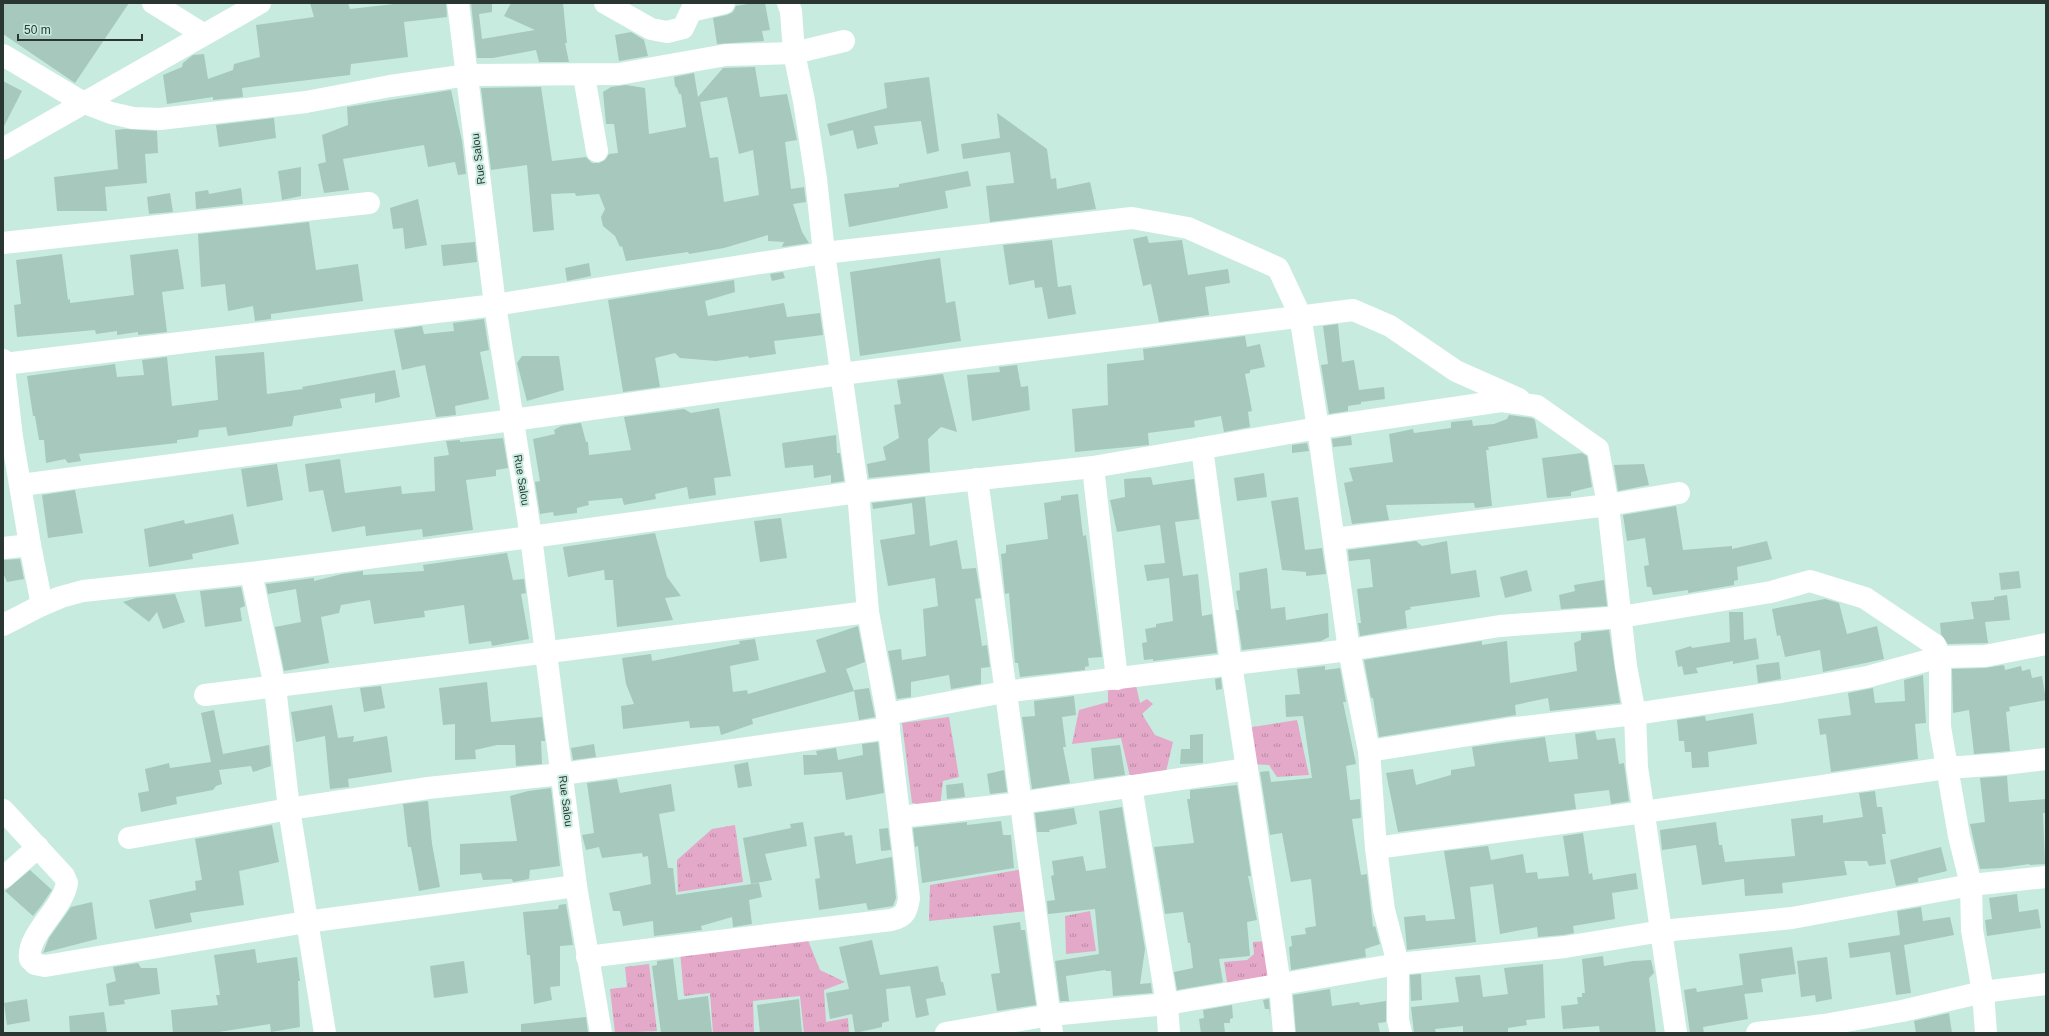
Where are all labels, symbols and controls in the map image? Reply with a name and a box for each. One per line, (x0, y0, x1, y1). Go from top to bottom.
scale bar (18, 16, 142, 42)
text: 50 m (24, 23, 51, 37)
street label: Rue Salou (469, 133, 487, 185)
street label: Rue Salou (512, 454, 532, 506)
street label: Rue Salou (557, 775, 575, 827)

